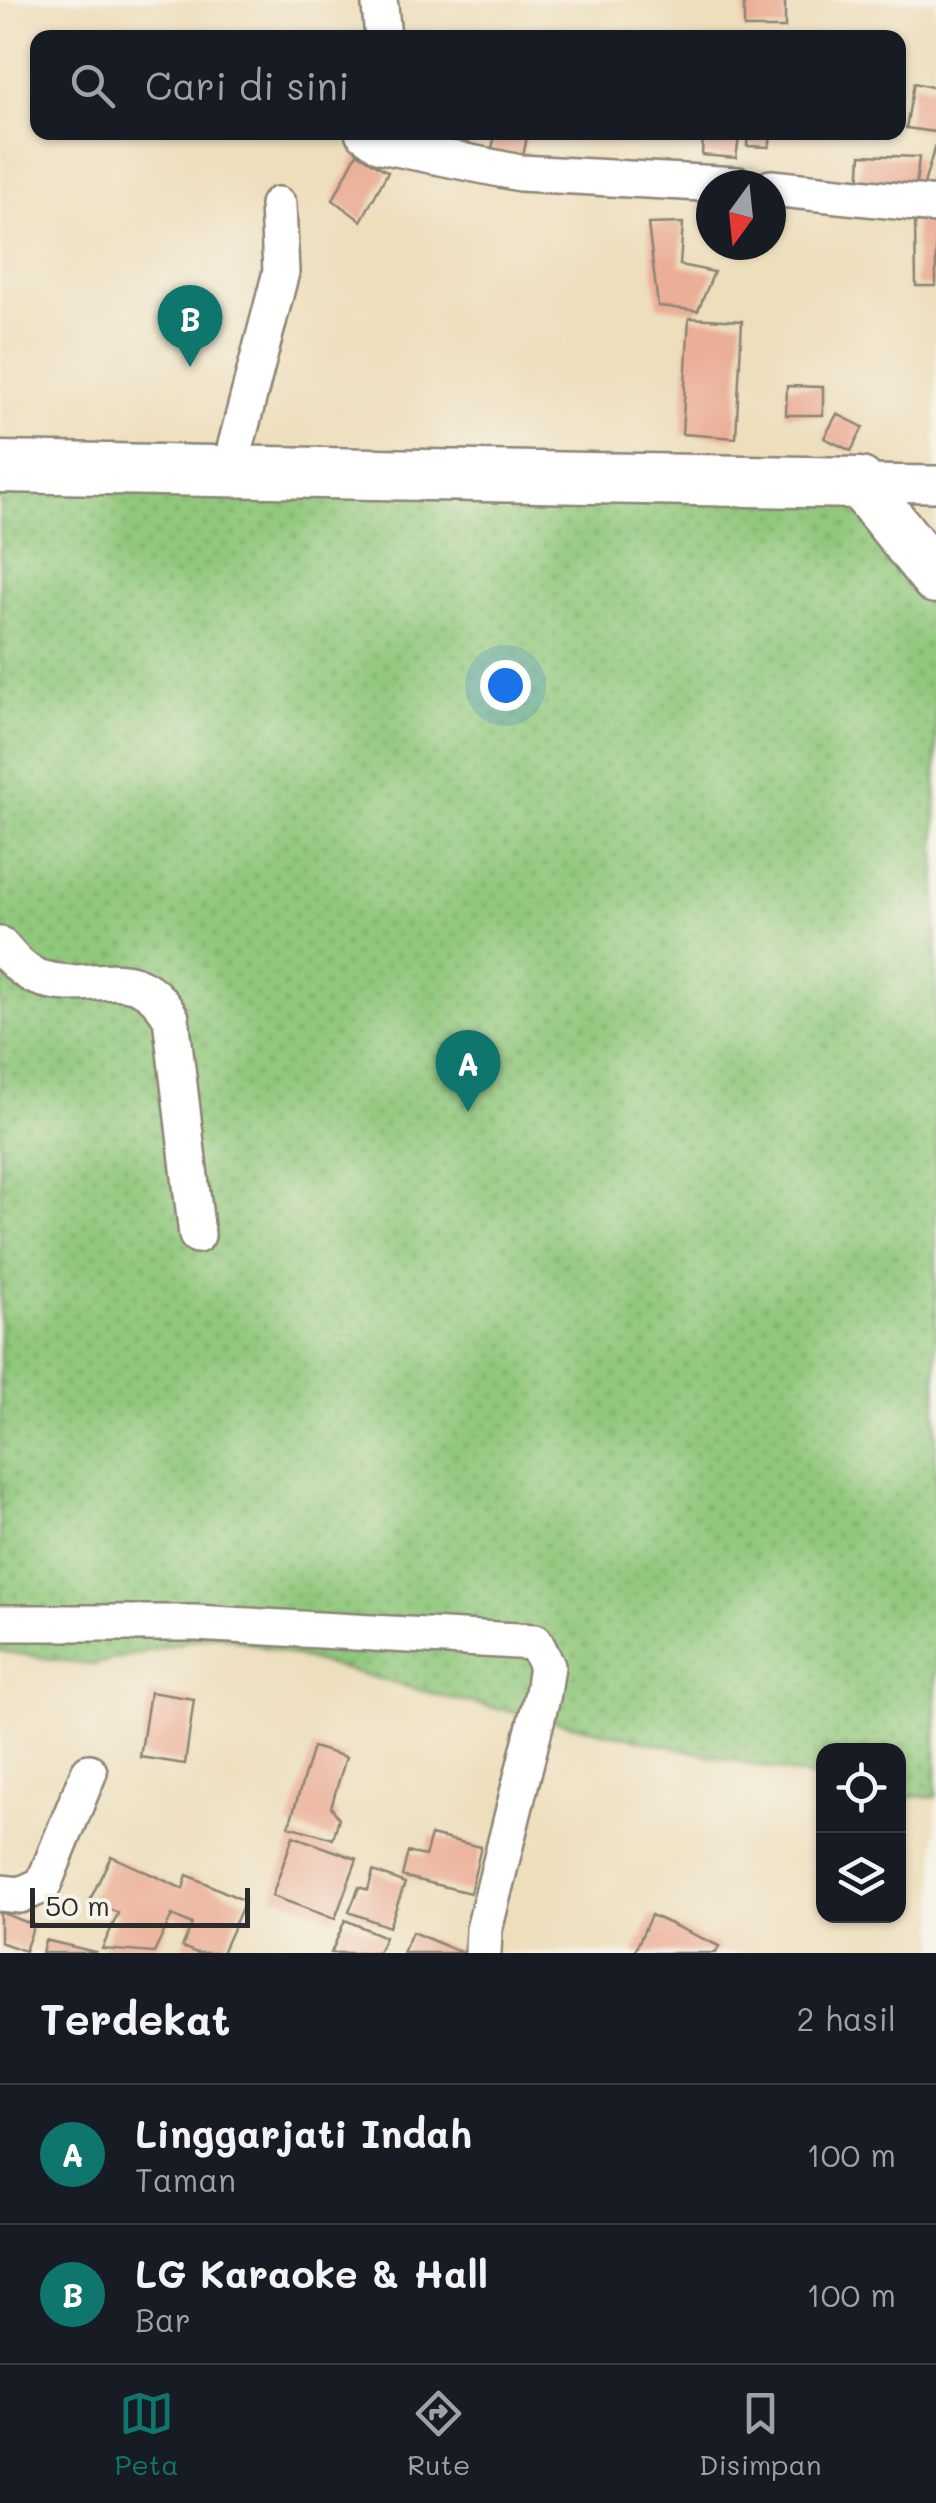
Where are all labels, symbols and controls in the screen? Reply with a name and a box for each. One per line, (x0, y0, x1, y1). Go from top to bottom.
search box (30, 30, 906, 140)
icon: search (65, 58, 120, 113)
text: Cari di sini (145, 60, 349, 110)
north arrow (696, 170, 786, 260)
pin: B (158, 284, 222, 367)
your location (480, 660, 531, 711)
pin: A (436, 1030, 500, 1112)
map controls (816, 1743, 906, 1923)
button: locate (816, 1743, 906, 1833)
button: layers (816, 1833, 906, 1923)
scale bar (30, 1883, 250, 1928)
text: 50 m (45, 1887, 110, 1923)
text: Terdekat (40, 1991, 230, 2046)
text: 2 hasil (797, 1997, 896, 2039)
text: Linggarjati Indah (135, 2108, 472, 2158)
text: A (61, 2133, 84, 2175)
text: 100 m (806, 2133, 896, 2175)
text: Taman (135, 2158, 236, 2200)
text: LG Karaoke & Hall (135, 2248, 488, 2298)
text: B (62, 2273, 83, 2315)
text: 100 m (806, 2273, 896, 2315)
text: Bar (135, 2298, 191, 2340)
tab: Peta (114, 2386, 179, 2482)
tab: Rute (407, 2386, 470, 2482)
tab: Disimpan (699, 2386, 822, 2482)

